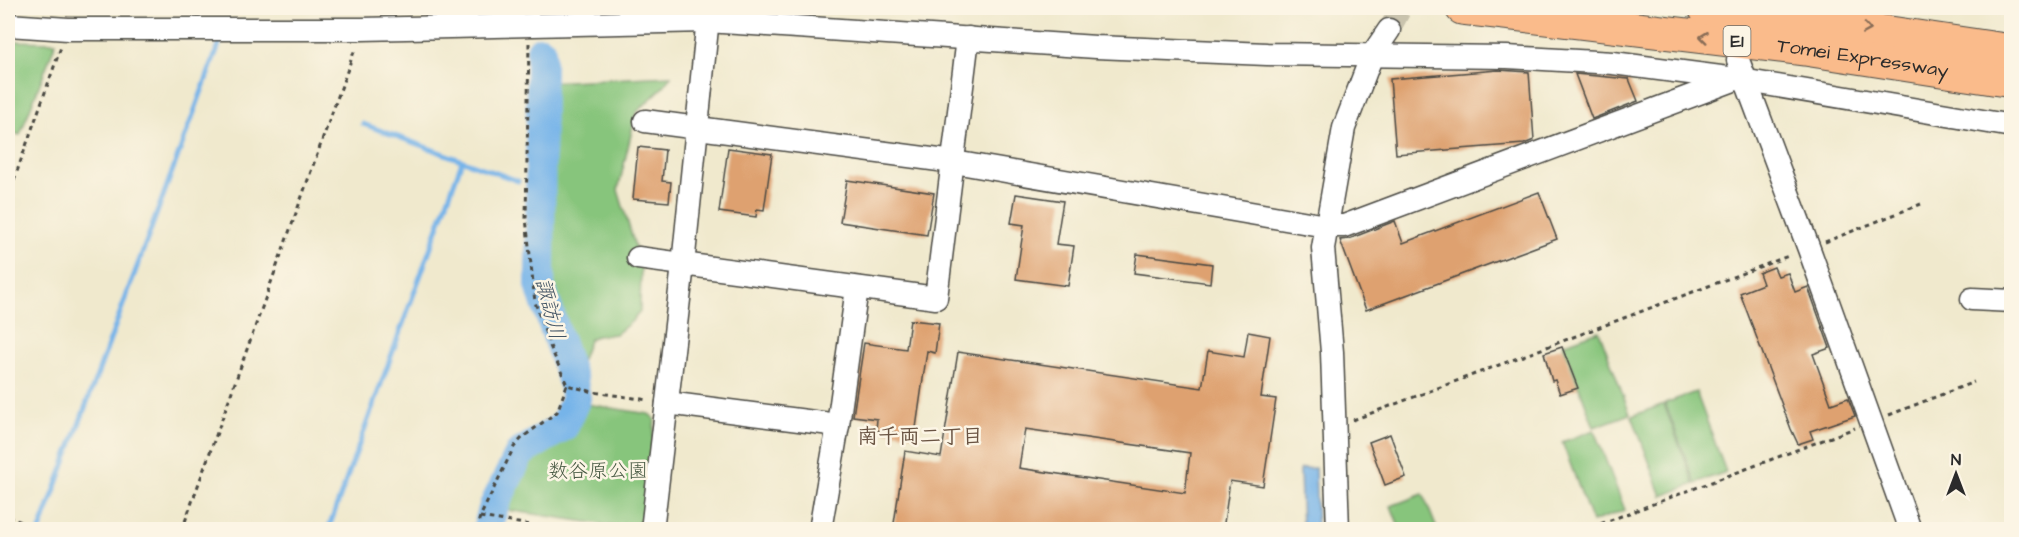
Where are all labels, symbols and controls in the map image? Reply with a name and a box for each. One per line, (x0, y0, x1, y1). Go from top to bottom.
one-way arrow (1862, 23, 1871, 35)
road number: E1 (1724, 26, 1750, 56)
one-way arrow (1700, 31, 1709, 43)
street label: Tomei Expressway (1776, 32, 1950, 86)
water label: 諏訪川 (528, 275, 572, 343)
district label: 南千両二丁目 (857, 422, 983, 451)
north arrow (1926, 444, 1986, 504)
text: N (1951, 449, 1961, 471)
park label: 数谷原公園 (548, 457, 648, 485)

